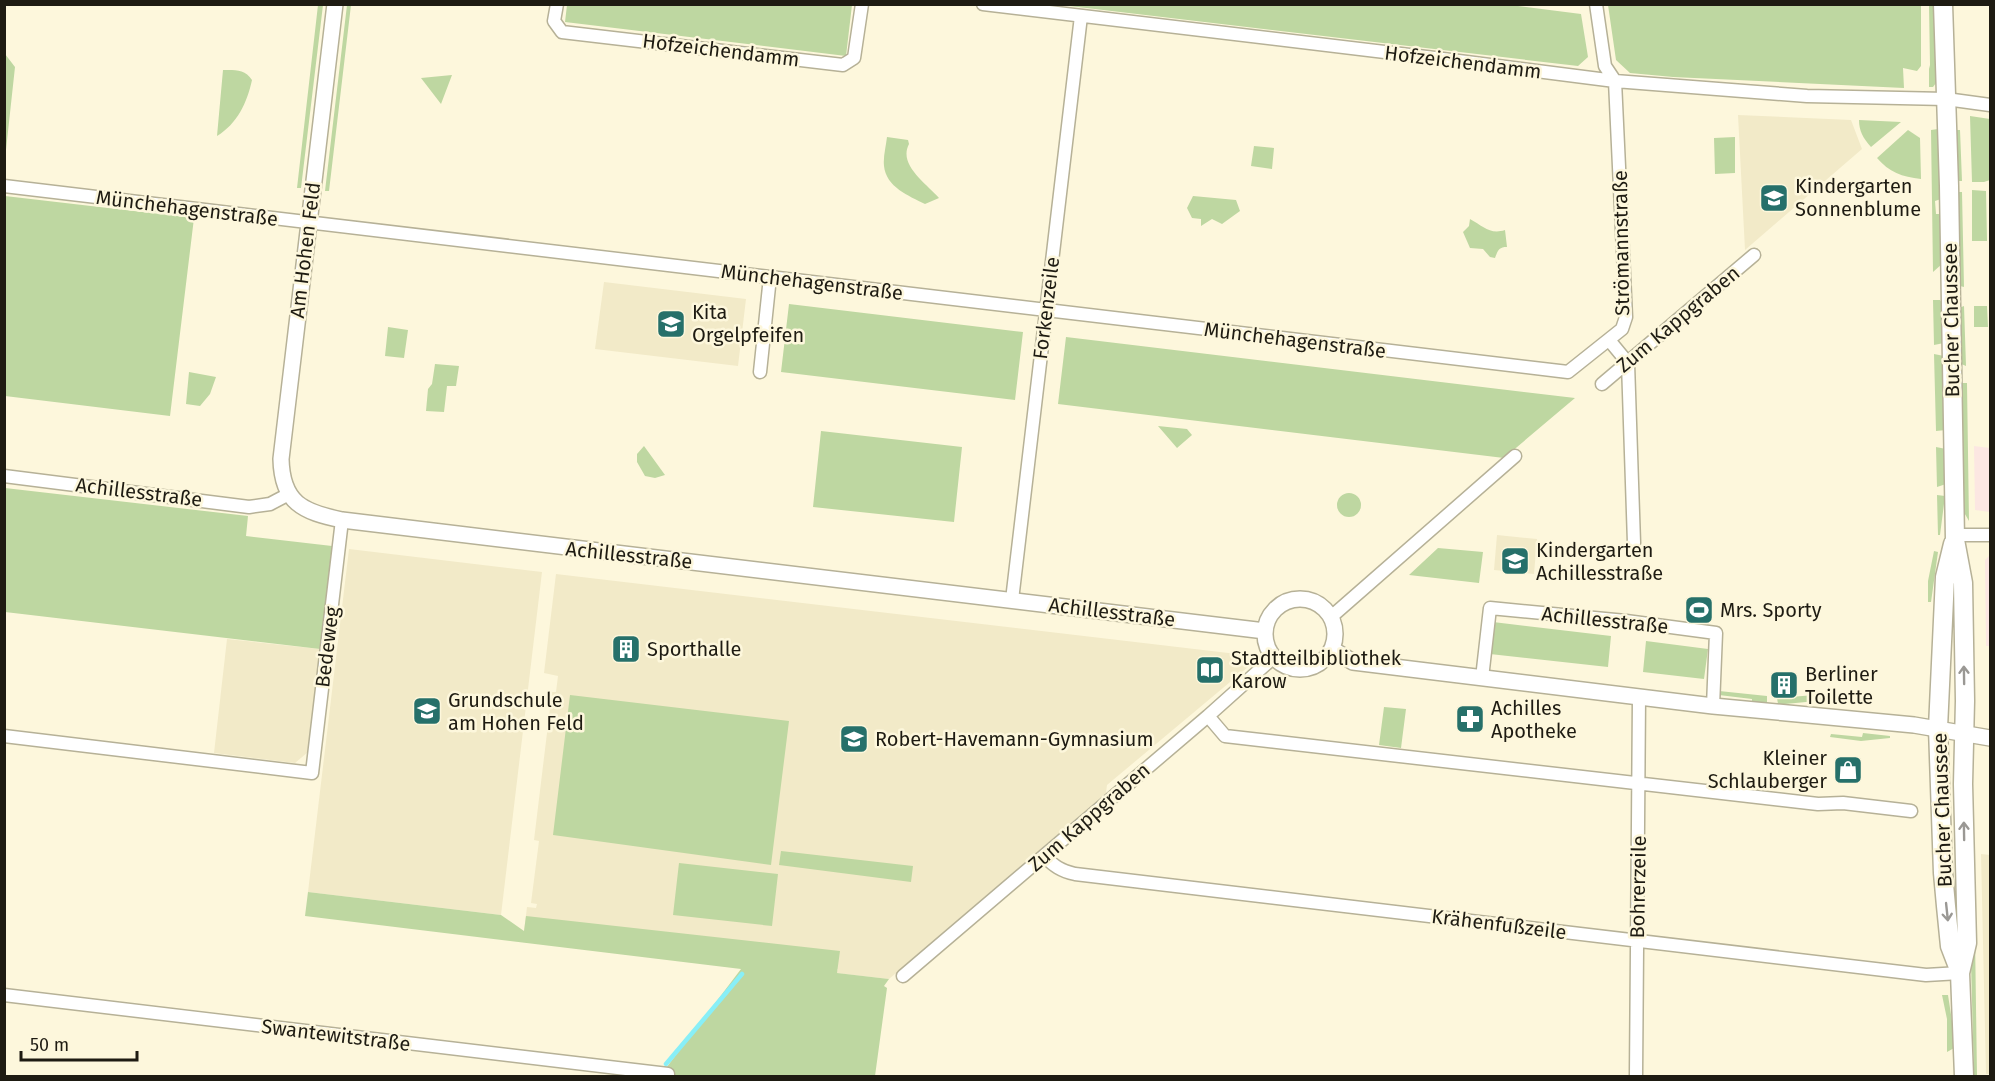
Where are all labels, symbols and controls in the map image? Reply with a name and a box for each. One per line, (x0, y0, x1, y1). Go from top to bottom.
street label: Hofzeichendamm (641, 28, 801, 72)
street label: Hofzeichendamm (1383, 40, 1543, 84)
street label: Strömannstraße (1608, 170, 1634, 316)
place label: Kindergarten Sonnenblume (1795, 174, 1921, 221)
street label: Am Hohen Feld (285, 181, 325, 319)
school or university icon: Kindergarten Sonnenblume (1758, 182, 1790, 214)
street label: Münchehagenstraße (95, 185, 279, 231)
street label: Bucher Chaussee (1938, 243, 1964, 397)
street label: Forkenzeile (1028, 255, 1064, 361)
street label: Münchehagenstraße (720, 259, 904, 305)
street label: Zum Kappgraben (1612, 261, 1744, 377)
place label: Kita Orgelpfeifen (692, 300, 804, 347)
school or university icon: Kita Orgelpfeifen (655, 308, 687, 340)
street label: Münchehagenstraße (1203, 317, 1387, 363)
street label: Achillesstraße (74, 472, 204, 512)
street label: Achillesstraße (564, 536, 694, 574)
place label: Kindergarten Achillesstraße (1536, 538, 1663, 585)
school or university icon: Kindergarten Achillesstraße (1499, 545, 1531, 577)
street label: Achillesstraße (1047, 592, 1177, 632)
sports icon: Mrs. Sporty (1683, 594, 1715, 626)
place label: Mrs. Sporty (1720, 598, 1822, 622)
street label: Achillesstraße (1540, 601, 1670, 639)
street label: Bedeweg (310, 604, 344, 689)
building icon: Sporthalle (610, 633, 642, 665)
place label: Sporthalle (647, 637, 741, 661)
place label: Stadtteilbibliothek Karow (1231, 646, 1402, 693)
library icon: Stadtteilbibliothek Karow (1194, 654, 1226, 686)
place label: Berliner Toilette (1805, 662, 1878, 709)
one-way arrow (1958, 665, 1970, 685)
building icon: Berliner Toilette (1768, 669, 1800, 701)
place label: Grundschule am Hohen Feld (448, 688, 584, 735)
school or university icon: Grundschule am Hohen Feld (411, 695, 443, 727)
place label: Achilles Apotheke (1491, 696, 1577, 743)
pharmacy icon: Achilles Apotheke (1454, 703, 1486, 735)
school or university icon: Robert-Havemann-Gymnasium (838, 723, 870, 755)
place label: Robert-Havemann-Gymnasium (875, 727, 1154, 751)
street label: Bucher Chaussee (1927, 732, 1957, 888)
place label: Kleiner Schlauberger (1708, 746, 1827, 793)
shop icon: Kleiner Schlauberger (1832, 754, 1864, 786)
street label: Zum Kappgraben (1023, 758, 1155, 876)
one-way arrow (1959, 821, 1970, 841)
street label: Bohrerzeile (1625, 835, 1651, 939)
one-way arrow (1942, 902, 1953, 922)
street label: Krähenfußzeile (1430, 904, 1568, 944)
street label: Swantewitstraße (260, 1014, 412, 1056)
scale bar (21, 1024, 136, 1062)
text: 50 m (30, 1034, 69, 1056)

